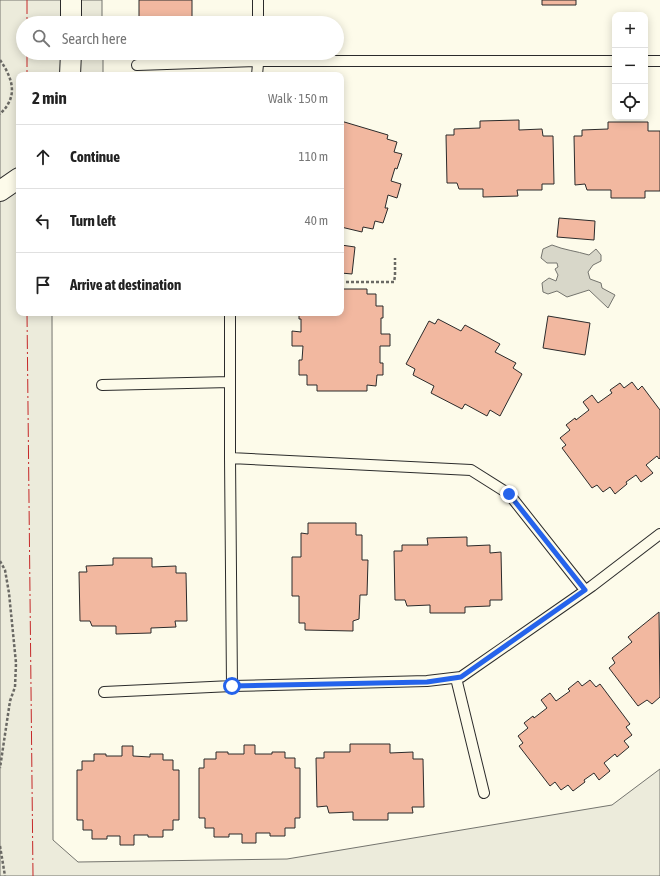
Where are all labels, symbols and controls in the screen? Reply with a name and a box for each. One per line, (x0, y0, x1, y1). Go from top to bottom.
map controls (612, 12, 648, 120)
button: + (612, 12, 648, 48)
search box (16, 16, 344, 60)
icon: search (30, 27, 52, 49)
text: Search here (62, 30, 127, 47)
button: − (612, 48, 648, 84)
button: locate (612, 84, 648, 120)
text: 2 min (32, 88, 67, 108)
text: Walk · 150 m (268, 91, 328, 106)
icon: ahead (32, 146, 54, 168)
text: Continue (70, 148, 120, 165)
text: 110 m (299, 149, 328, 164)
icon: left (32, 210, 54, 232)
text: Turn left (70, 212, 116, 229)
text: 40 m (305, 213, 328, 228)
icon: arrive (32, 274, 54, 296)
text: Arrive at destination (70, 276, 181, 293)
route end (500, 485, 518, 503)
route start (223, 677, 241, 695)

